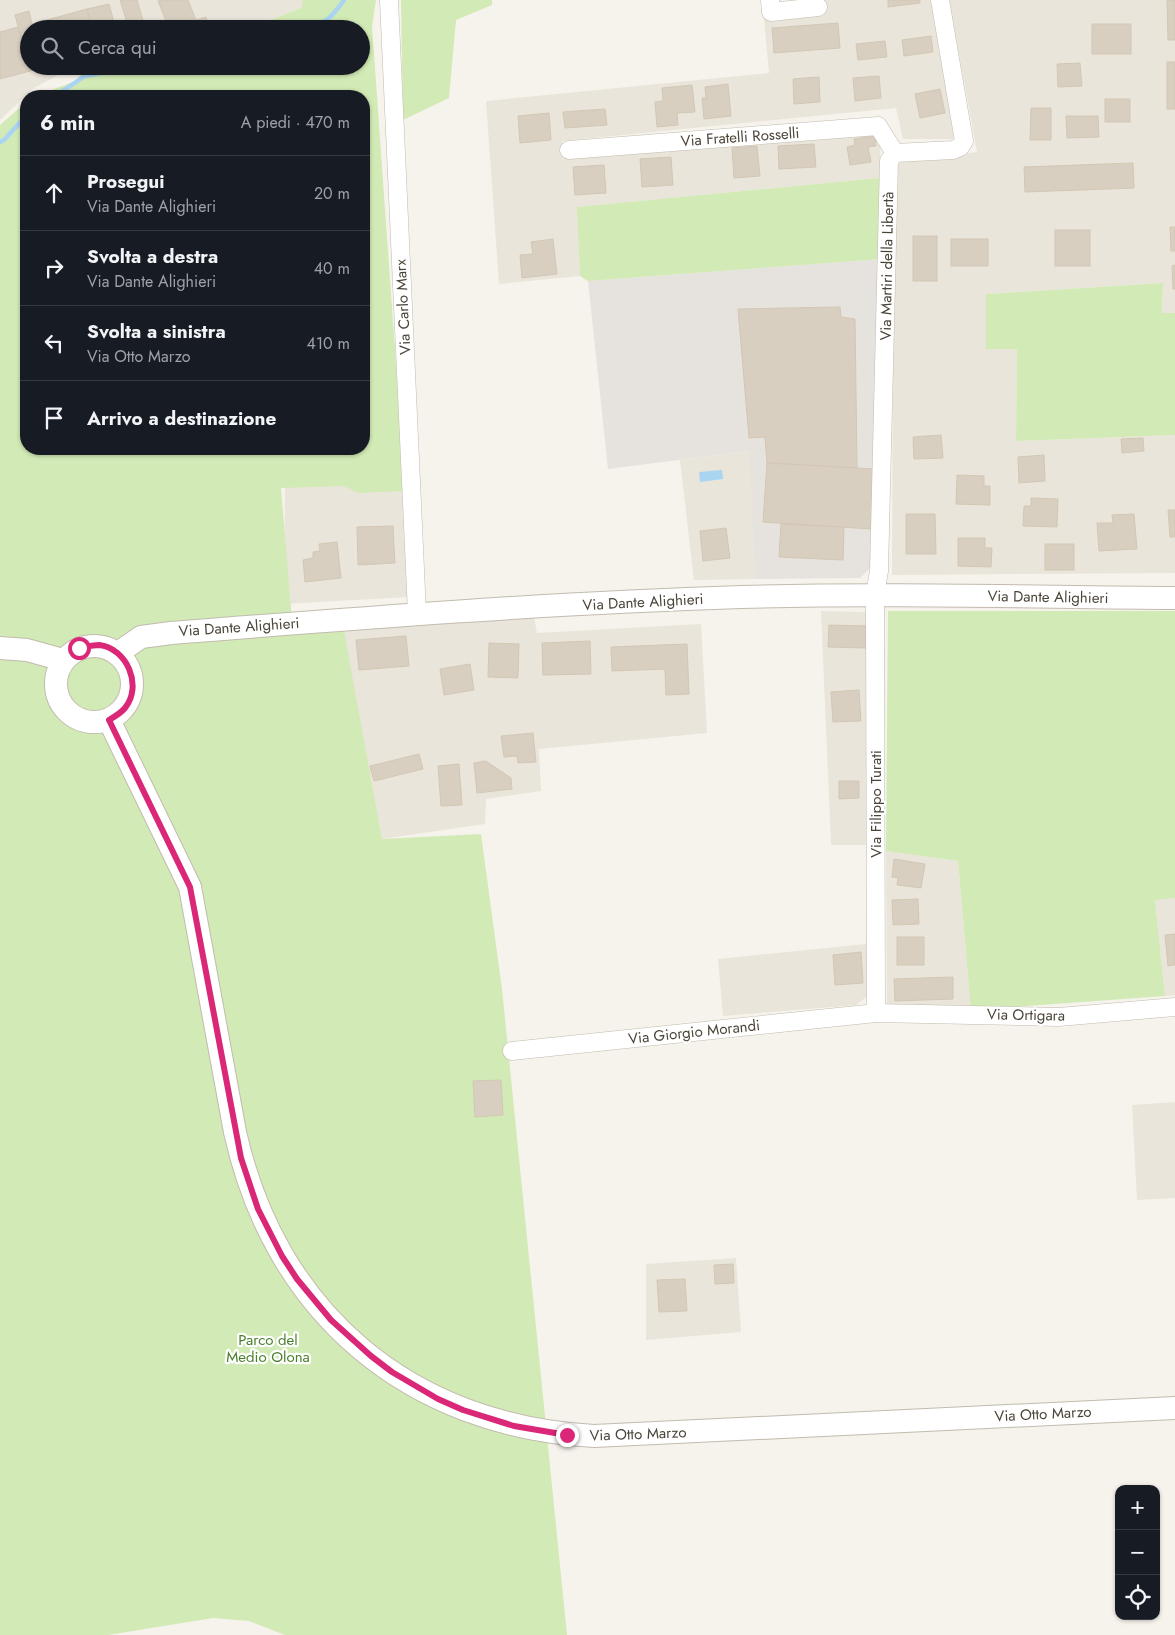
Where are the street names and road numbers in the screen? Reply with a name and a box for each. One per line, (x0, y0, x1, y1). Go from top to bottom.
street label: Via Fratelli Rosselli (680, 122, 800, 152)
street label: Via Martiri della Libertà (875, 191, 899, 341)
street label: Via Carlo Marx (389, 258, 416, 355)
street label: Via Dante Alighieri (987, 585, 1109, 609)
street label: Via Dante Alighieri (582, 588, 704, 616)
street label: Via Dante Alighieri (178, 612, 300, 642)
street label: Via Filippo Turati (865, 750, 887, 858)
street label: Via Ortigara (987, 1003, 1065, 1027)
street label: Via Giorgio Morandi (627, 1014, 761, 1050)
street label: Via Otto Marzo (994, 1400, 1092, 1428)
street label: Via Otto Marzo (589, 1421, 687, 1447)

